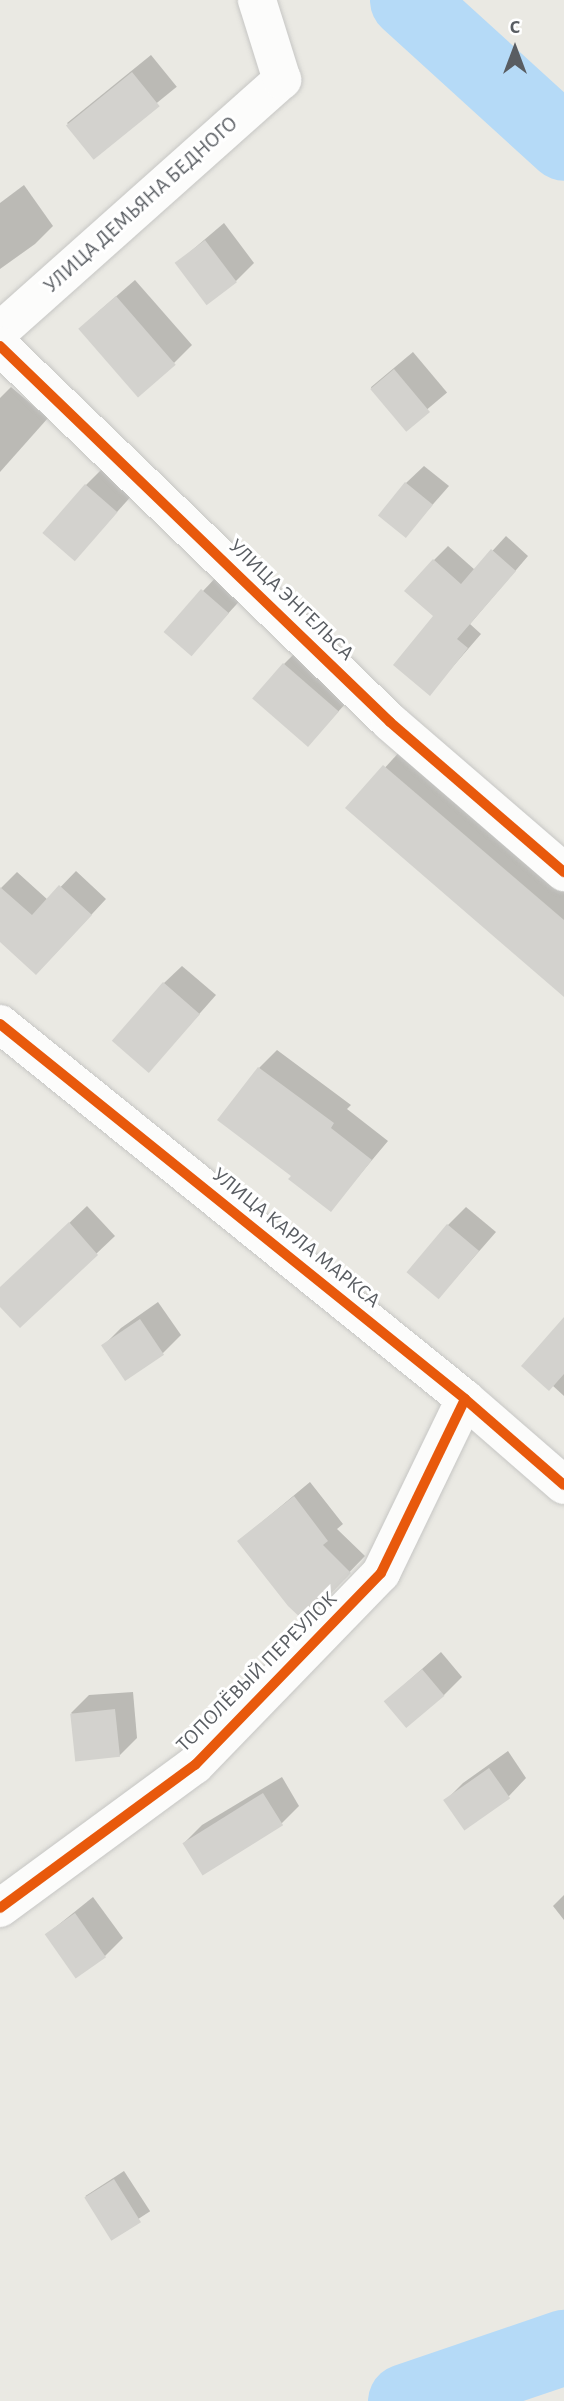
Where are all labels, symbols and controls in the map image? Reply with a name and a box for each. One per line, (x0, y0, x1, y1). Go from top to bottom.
north arrow (480, 14, 550, 84)
text: С (510, 18, 520, 37)
street label: УЛИЦА ДЕМЬЯНА БЕДНОГО (39, 111, 243, 299)
street label: УЛИЦА ЭНГЕЛЬСА (223, 534, 359, 666)
street label: УЛИЦА КАРЛА МАРКСА (207, 1162, 385, 1314)
street label: ТОПОЛЁВЫЙ ПЕРЕУЛОК (171, 1586, 343, 1758)

